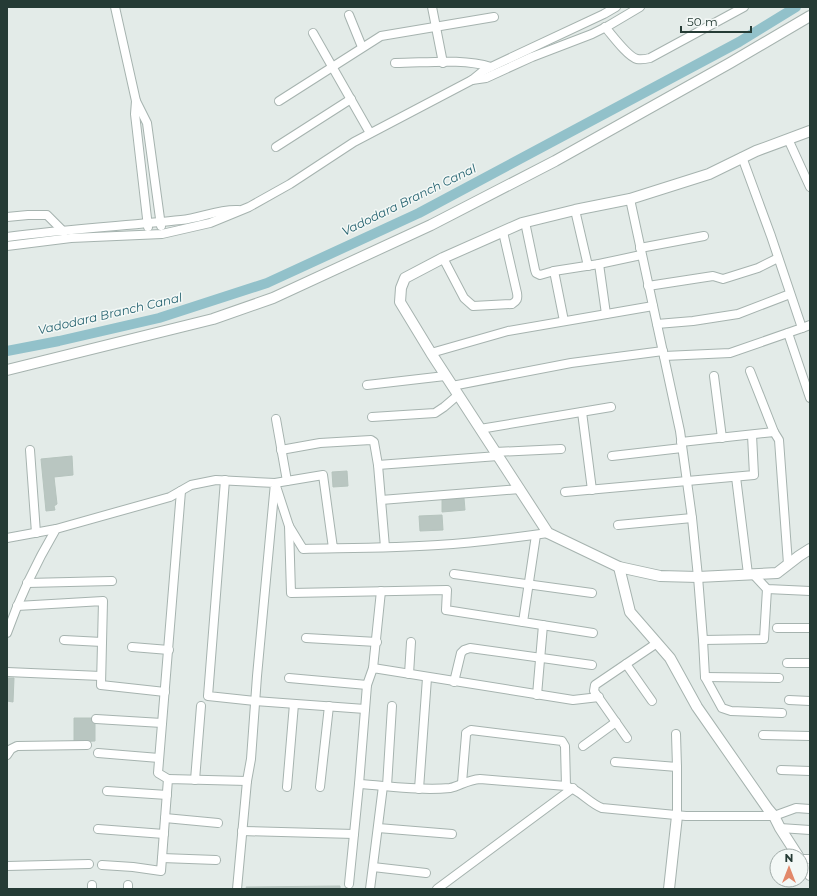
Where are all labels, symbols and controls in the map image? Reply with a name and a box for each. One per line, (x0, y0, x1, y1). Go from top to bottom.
scale bar (681, 8, 751, 34)
text: 50 m (687, 14, 718, 29)
water label: Vadodara Branch Canal (339, 160, 479, 239)
water label: Vadodara Branch Canal (36, 289, 184, 337)
north arrow (769, 848, 809, 888)
text: N (785, 851, 793, 865)

